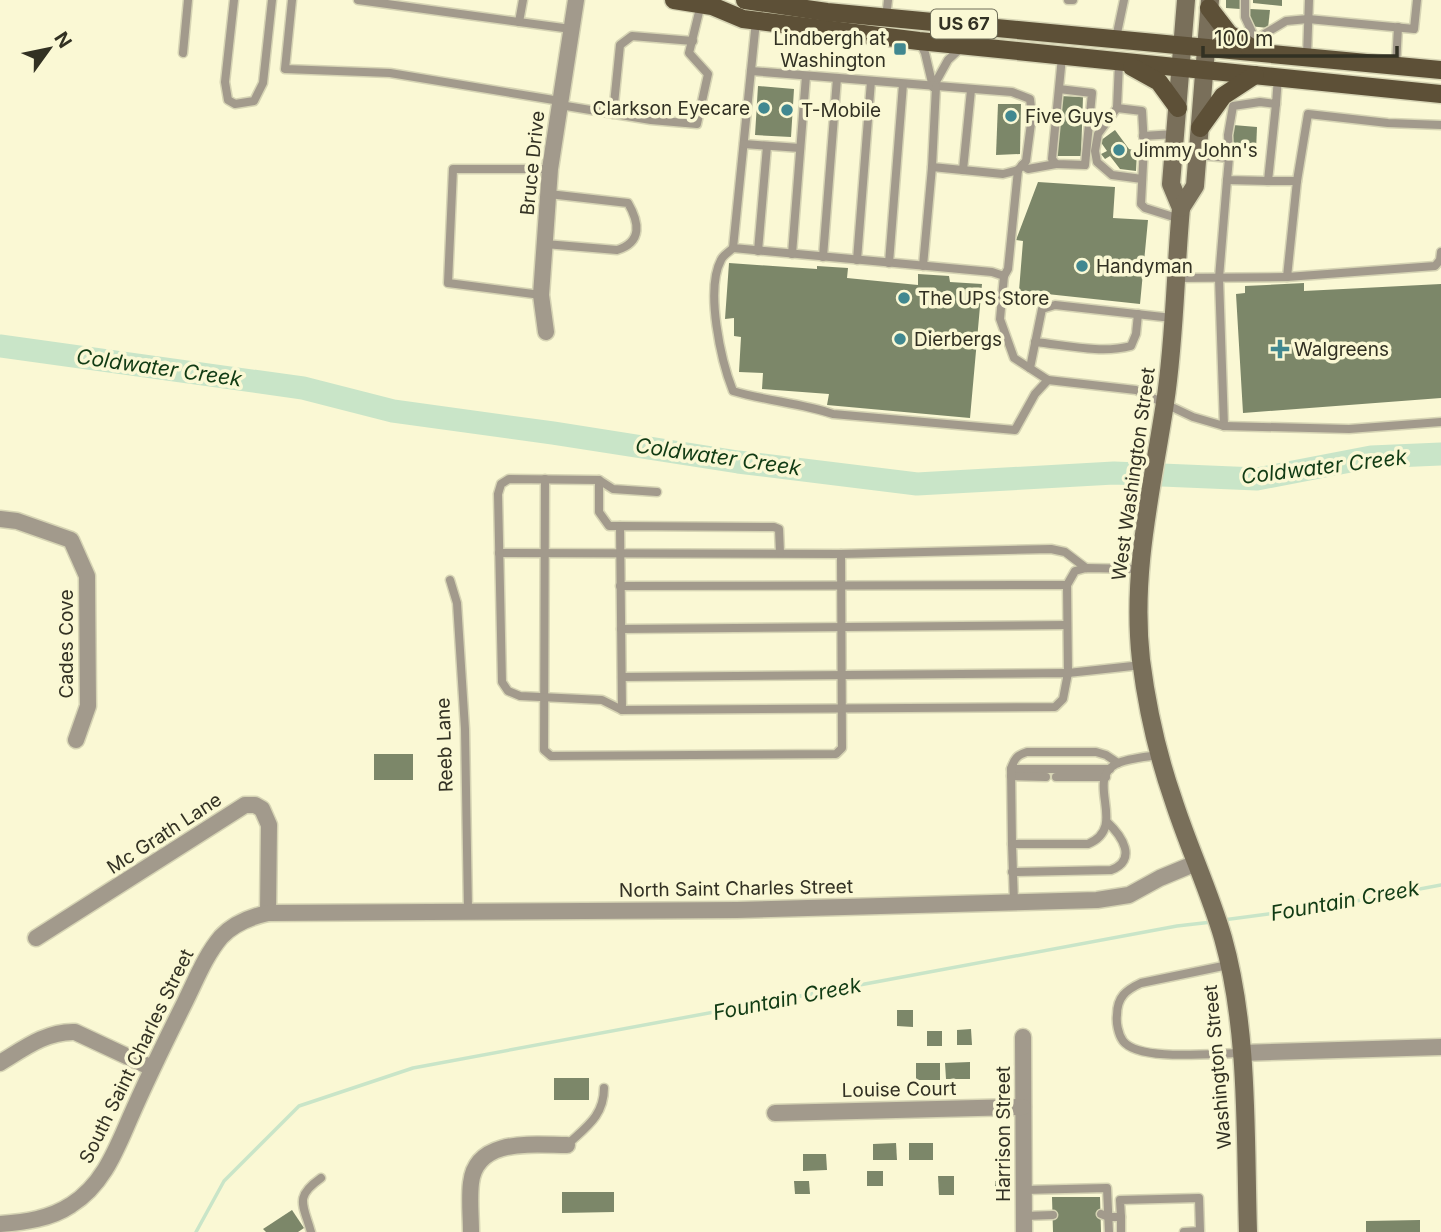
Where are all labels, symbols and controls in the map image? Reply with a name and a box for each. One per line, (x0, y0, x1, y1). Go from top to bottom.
road number: US 67 (931, 9, 997, 38)
north arrow (14, 14, 84, 84)
scale bar (1203, 14, 1397, 58)
text: 100 m (1214, 26, 1273, 51)
place label: Lindbergh at Washington (773, 27, 886, 72)
text: N (49, 28, 76, 52)
marker: Lindbergh at Washington (892, 41, 908, 57)
place label: Clarkson Eyecare (593, 97, 750, 120)
place label: T-Mobile (801, 99, 881, 122)
marker: Clarkson Eyecare (756, 100, 772, 116)
marker: T-Mobile (779, 102, 795, 118)
place label: Five Guys (1025, 105, 1114, 128)
marker: Five Guys (1003, 108, 1019, 124)
street label: Bruce Drive (516, 110, 549, 217)
place label: Jimmy John's (1133, 139, 1258, 162)
marker: Jimmy John's (1111, 142, 1127, 158)
place label: Handyman (1096, 255, 1193, 278)
marker: Handyman (1074, 258, 1090, 274)
place label: The UPS Store (918, 287, 1049, 310)
marker: The UPS Store (896, 290, 912, 306)
place label: Dierbergs (914, 328, 1002, 351)
marker: Dierbergs (892, 331, 908, 347)
place label: Walgreens (1294, 338, 1389, 361)
marker: Walgreens (1272, 341, 1288, 357)
water label: Coldwater Creek (75, 344, 244, 392)
street label: West Washington Street (1107, 366, 1160, 582)
water label: Coldwater Creek (634, 433, 803, 481)
water label: Coldwater Creek (1240, 444, 1409, 489)
street label: Cades Cove (55, 590, 78, 698)
street label: Reeb Lane (431, 697, 458, 793)
street label: Mc Grath Lane (103, 788, 226, 879)
street label: North Saint Charles Street (619, 875, 853, 902)
water label: Fountain Creek (1269, 875, 1422, 926)
street label: South Saint Charles Street (74, 945, 198, 1167)
water label: Fountain Creek (711, 972, 864, 1025)
street label: Washington Street (1199, 984, 1236, 1150)
street label: Harrison Street (992, 1066, 1015, 1202)
street label: Louise Court (842, 1077, 956, 1102)

